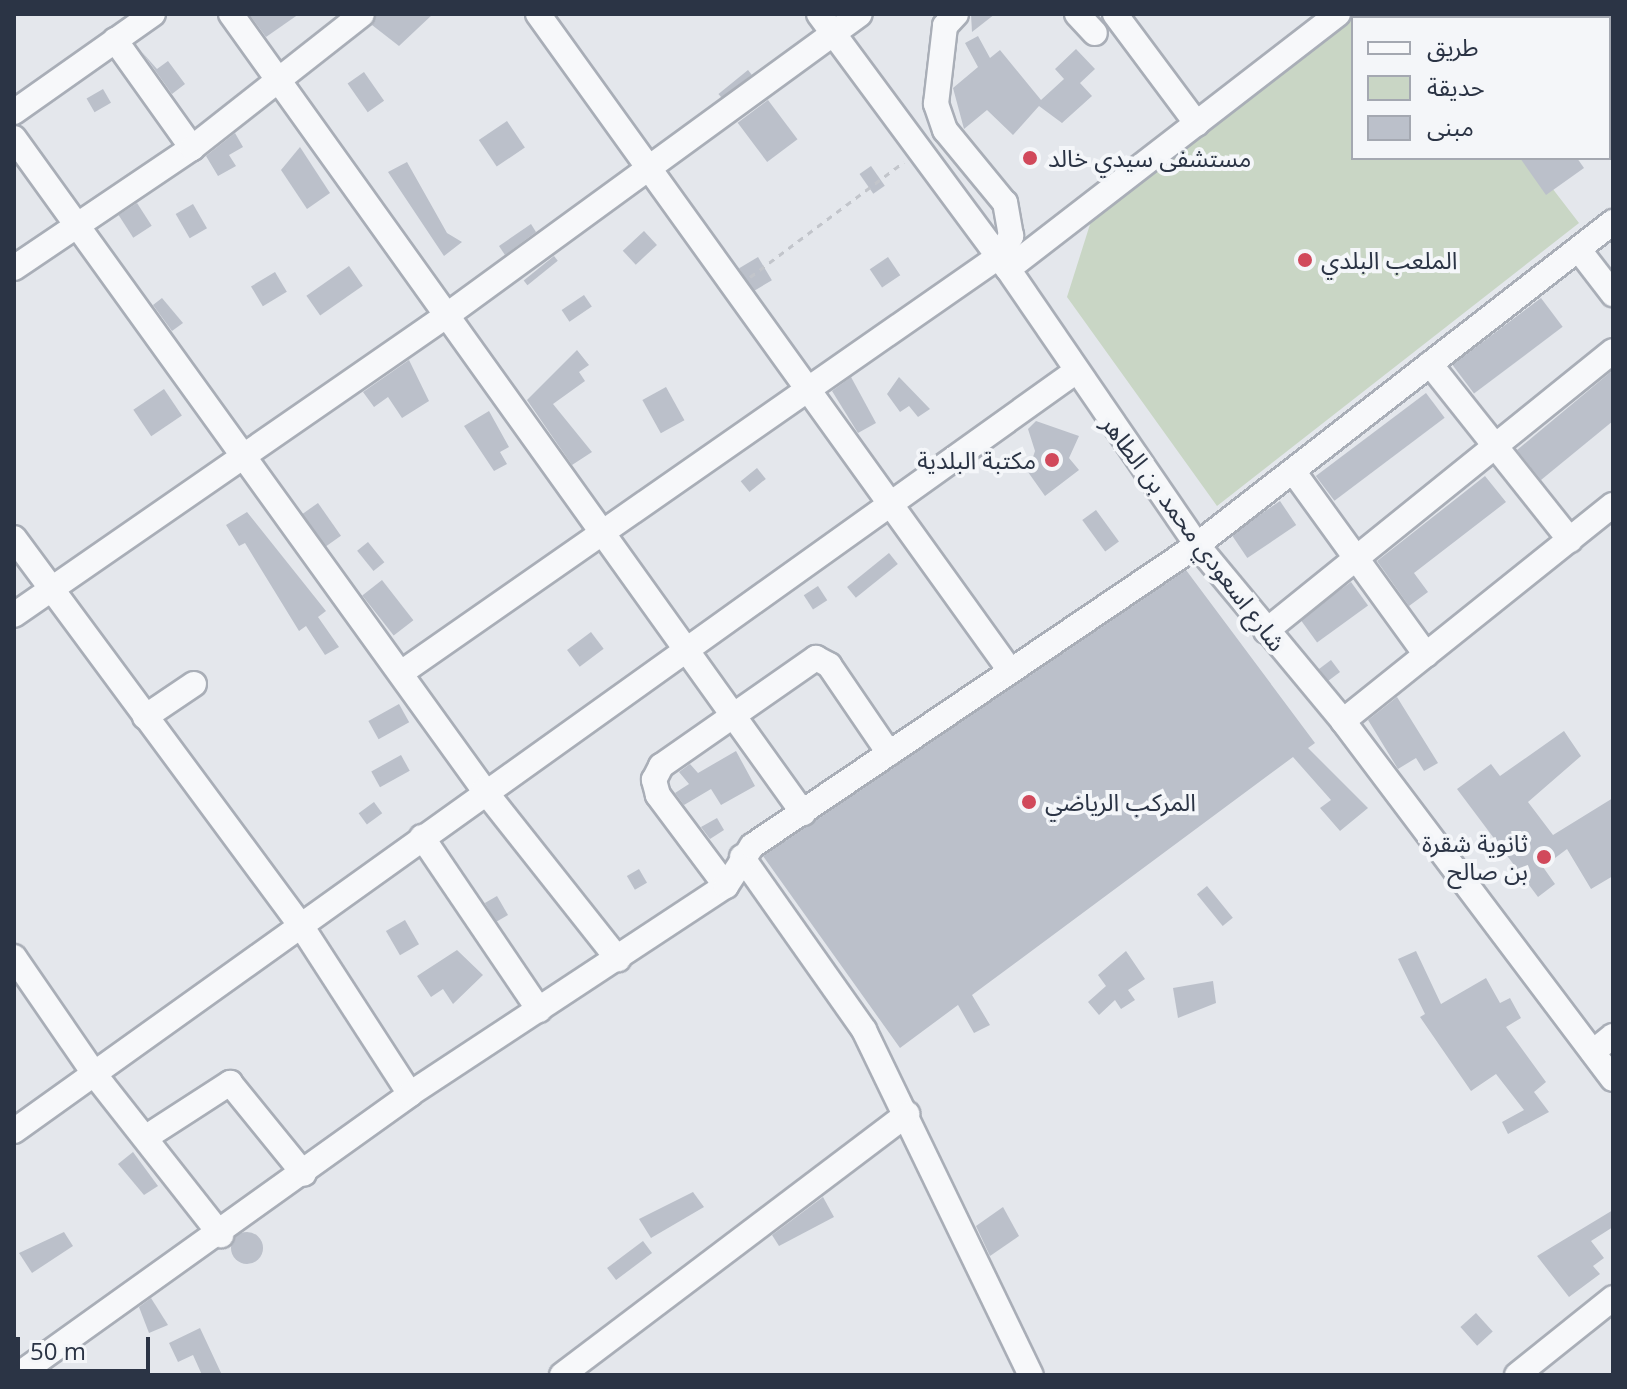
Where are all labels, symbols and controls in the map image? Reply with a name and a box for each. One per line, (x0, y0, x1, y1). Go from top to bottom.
legend (1351, 16, 1611, 160)
text: طريق (1427, 30, 1479, 63)
text: حديقة (1427, 70, 1485, 103)
text: مبنى (1427, 110, 1474, 143)
place label: مستشفى سيدي خالد (1048, 144, 1251, 172)
marker: مستشفى سيدي خالد (1019, 147, 1041, 169)
place label: الملعب البلدي (1321, 246, 1457, 274)
marker: الملعب البلدي (1296, 251, 1314, 269)
street label: شارع اسعودي محمد بن الطاهر (1096, 410, 1292, 656)
place label: مكتبة البلدية (917, 446, 1036, 474)
marker: مكتبة البلدية (1043, 451, 1061, 469)
place label: المركب الرياضي (1045, 788, 1196, 816)
marker: المركب الرياضي (1020, 793, 1038, 811)
place label: ثانوية شقرة بن صالح (1422, 829, 1528, 885)
marker: ثانوية شقرة بن صالح (1535, 848, 1553, 866)
scale bar (20, 1321, 154, 1371)
text: 50 m (30, 1334, 86, 1367)

